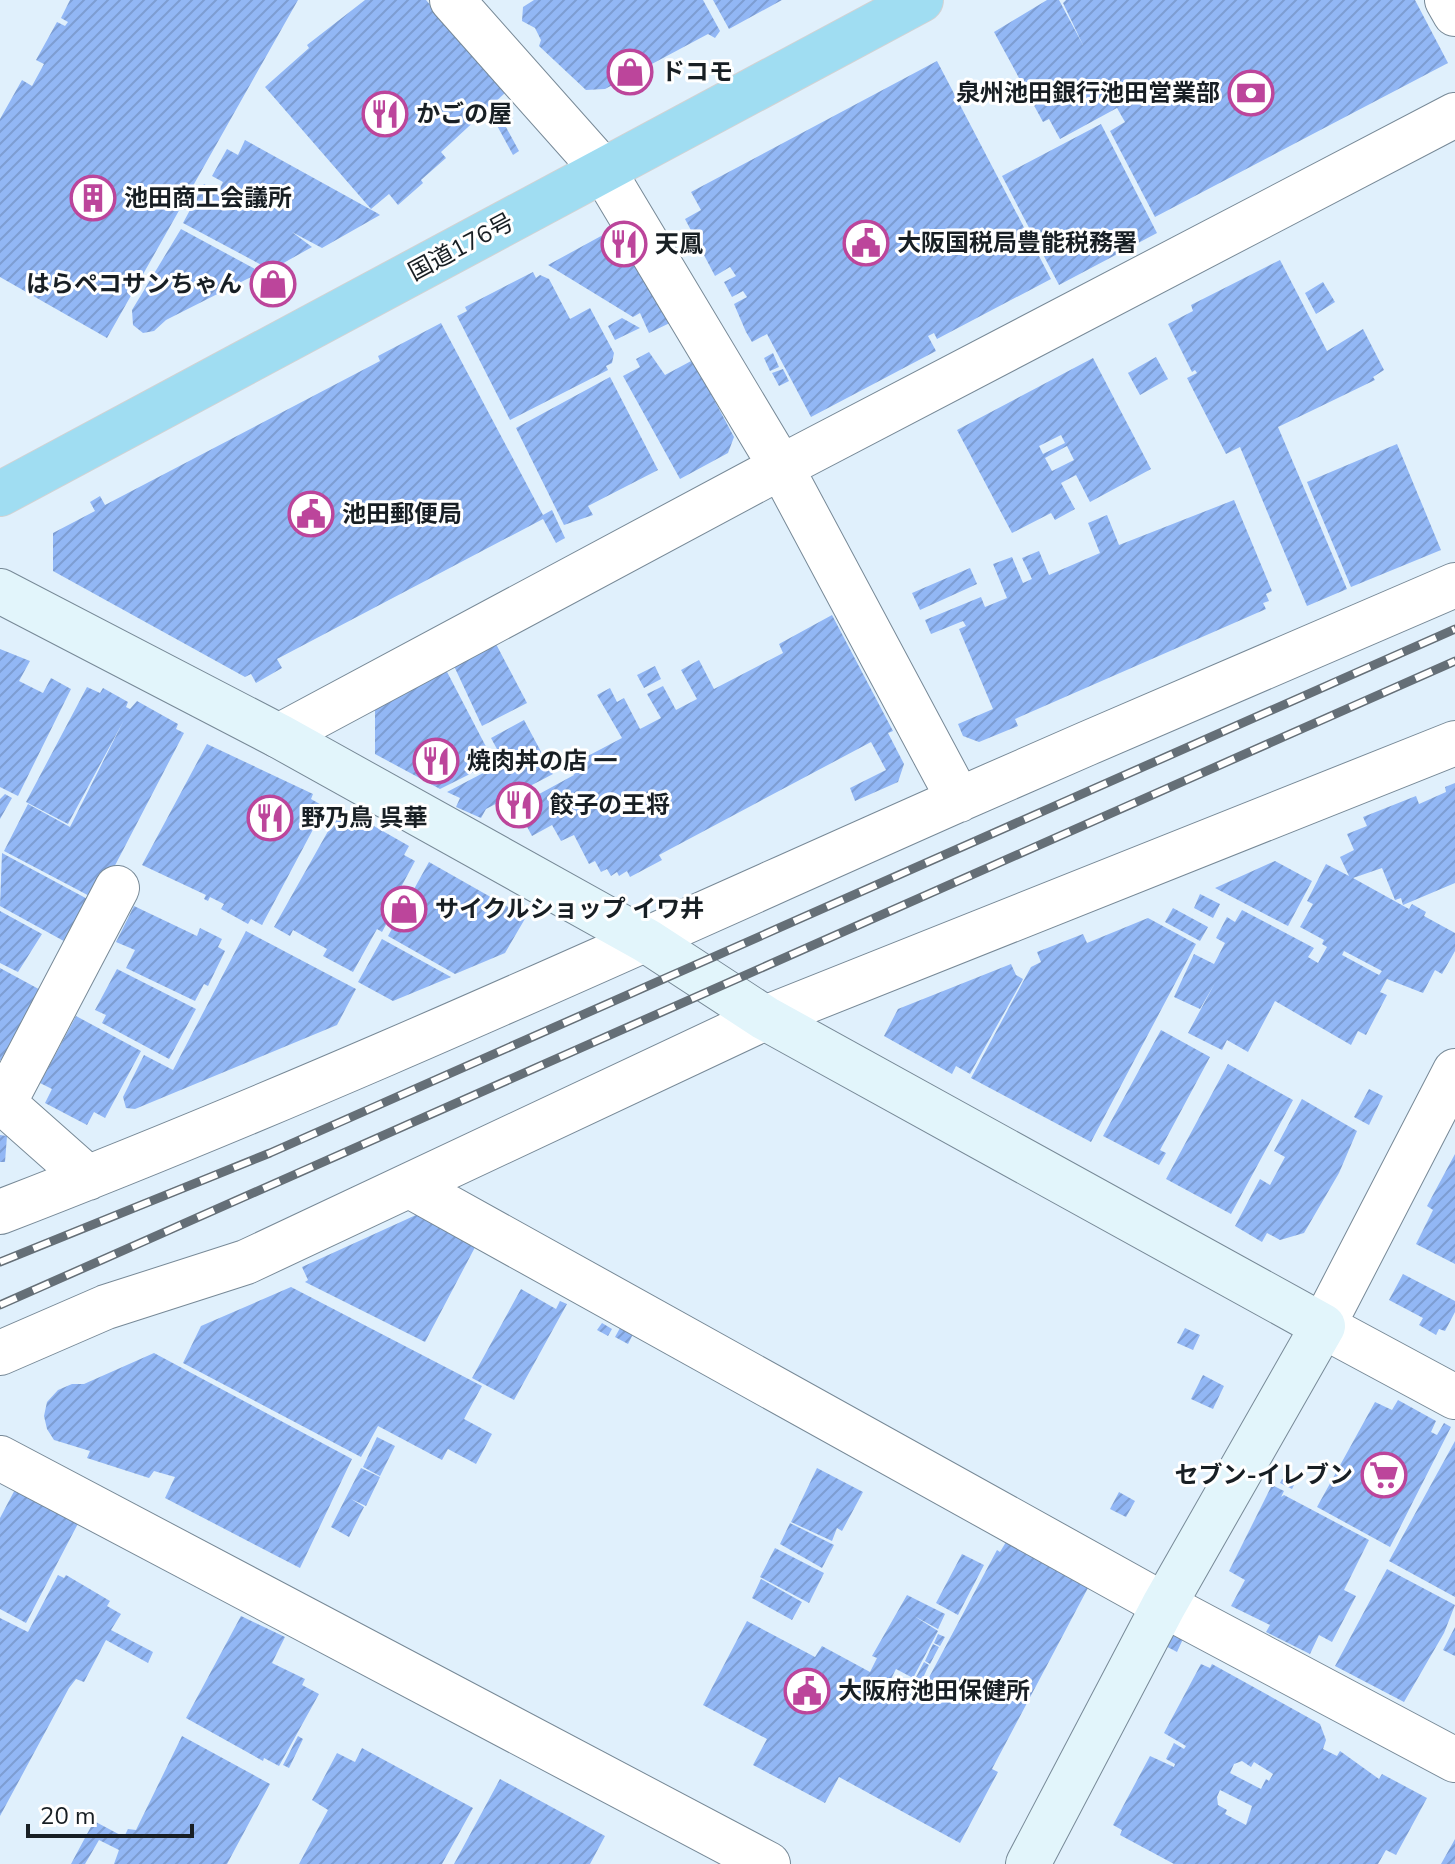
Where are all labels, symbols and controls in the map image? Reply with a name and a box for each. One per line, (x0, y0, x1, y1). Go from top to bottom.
shop icon: ドコモ (606, 48, 654, 96)
place label: ドコモ (661, 56, 733, 88)
bank icon: 泉州池田銀行池田営業部 (1227, 69, 1275, 117)
place label: 泉州池田銀行池田営業部 (956, 77, 1220, 109)
restaurant icon: かごの屋 (361, 90, 409, 138)
place label: かごの屋 (416, 98, 512, 130)
building icon: 池田商工会議所 (69, 174, 117, 222)
place label: 池田商工会議所 (124, 182, 292, 214)
street label: 国道176号 (403, 206, 519, 288)
public building icon: 大阪国税局豊能税務署 (842, 219, 890, 267)
restaurant icon: 天鳳 (600, 220, 648, 268)
place label: 大阪国税局豊能税務署 (897, 227, 1137, 259)
place label: 天鳳 (655, 228, 703, 260)
shop icon: はらペコサンちゃん (249, 260, 297, 308)
place label: はらペコサンちゃん (26, 268, 242, 300)
public building icon: 池田郵便局 (287, 490, 335, 538)
place label: 池田郵便局 (342, 498, 462, 530)
restaurant icon: 焼肉丼の店 一 (412, 737, 460, 785)
place label: 焼肉丼の店 一 (467, 745, 617, 777)
restaurant icon: 餃子の王将 (495, 781, 543, 829)
place label: 餃子の王将 (550, 789, 670, 821)
restaurant icon: 野乃鳥 呉華 (246, 794, 294, 842)
place label: 野乃鳥 呉華 (301, 802, 427, 834)
shop icon: サイクルショップ イワ井 (380, 885, 428, 933)
place label: サイクルショップ イワ井 (435, 893, 704, 925)
supermarket icon: セブン-イレブン (1360, 1451, 1408, 1499)
place label: セブン-イレブン (1175, 1459, 1353, 1491)
public building icon: 大阪府池田保健所 (783, 1667, 831, 1715)
place label: 大阪府池田保健所 (838, 1675, 1030, 1707)
scale bar (28, 1788, 192, 1838)
text: 20 m (40, 1800, 96, 1832)

